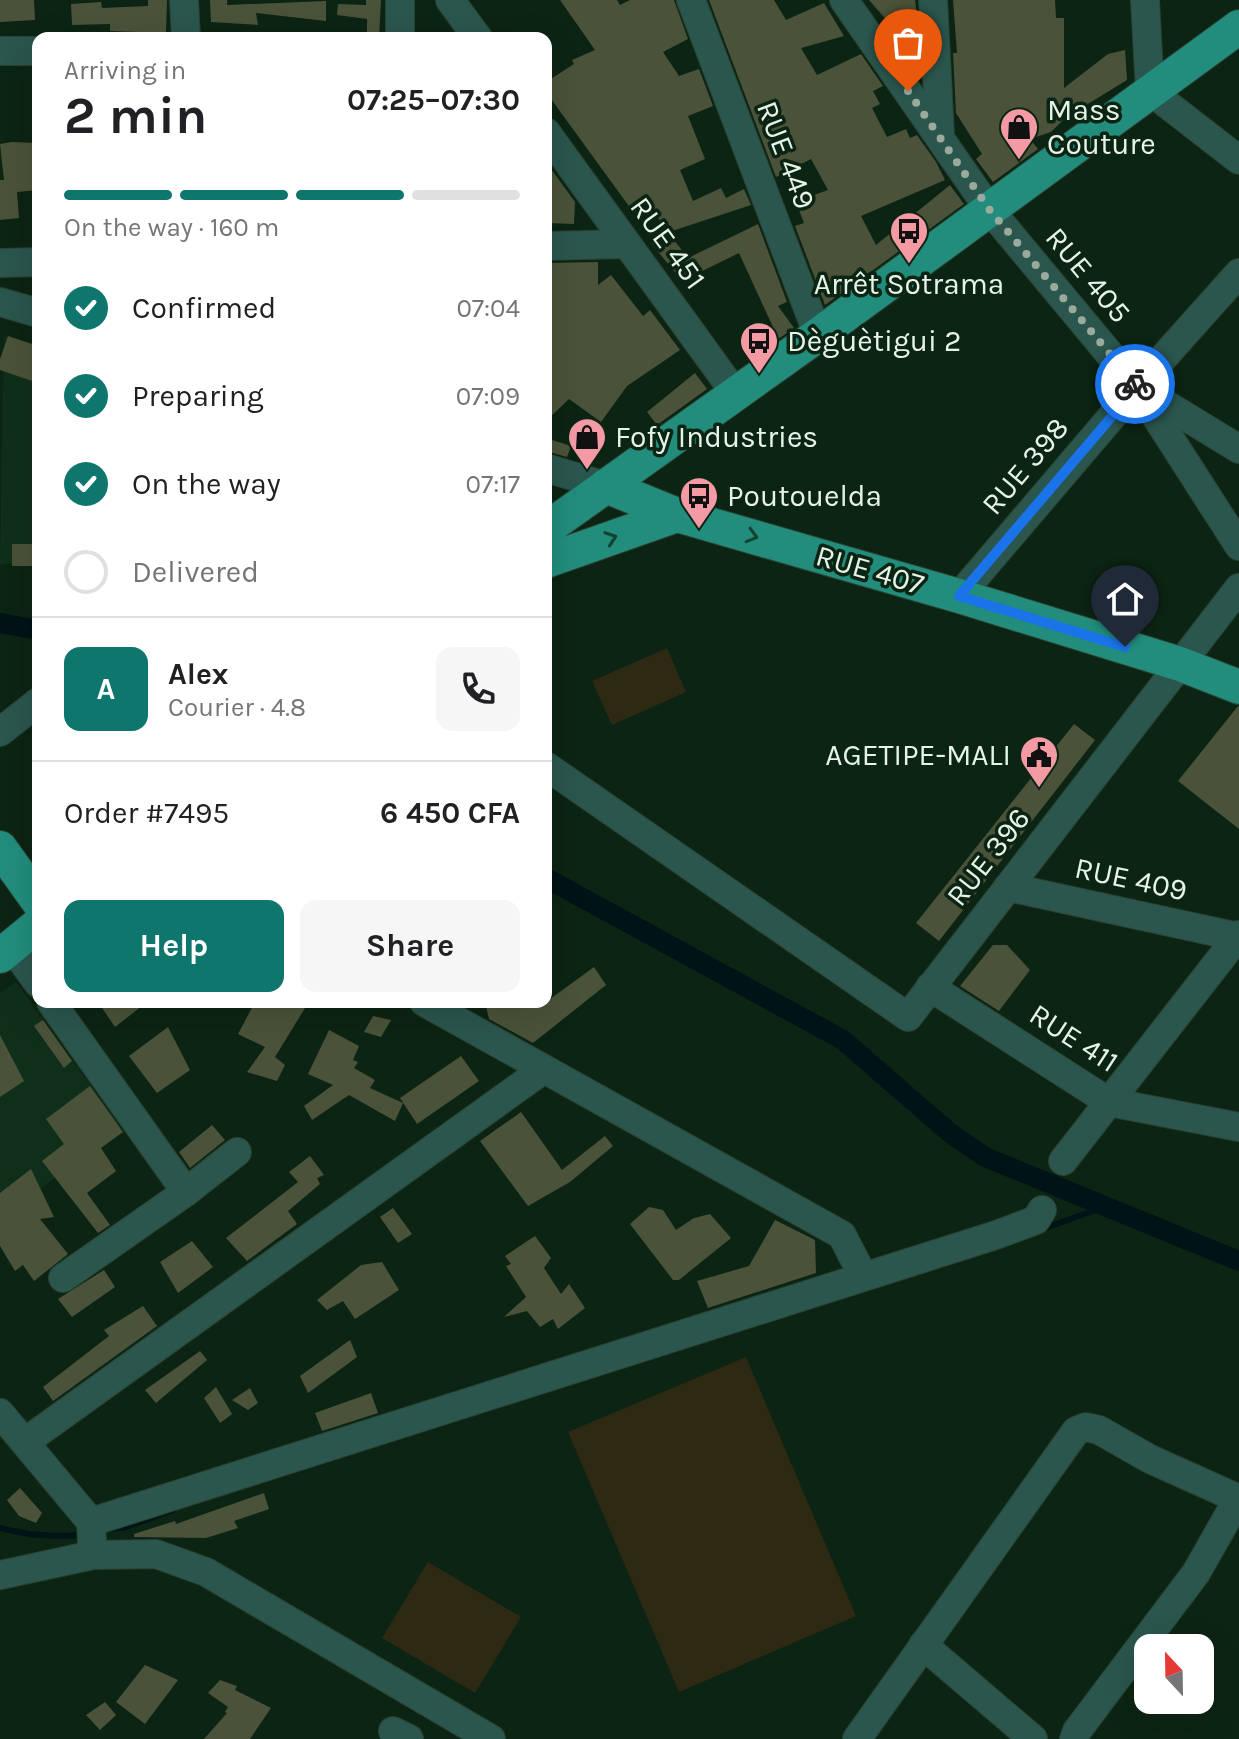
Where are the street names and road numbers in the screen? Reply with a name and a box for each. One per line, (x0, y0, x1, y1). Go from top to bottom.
street label: RUE 449 (749, 96, 823, 214)
street label: RUE 451 (622, 190, 714, 296)
street label: RUE 405 (1038, 220, 1138, 330)
street label: RUE 398 (974, 410, 1076, 522)
street label: RUE 407 (812, 537, 928, 603)
street label: RUE 396 (939, 801, 1037, 913)
street label: RUE 409 (1072, 850, 1190, 908)
street label: RUE 411 (1023, 996, 1125, 1080)

